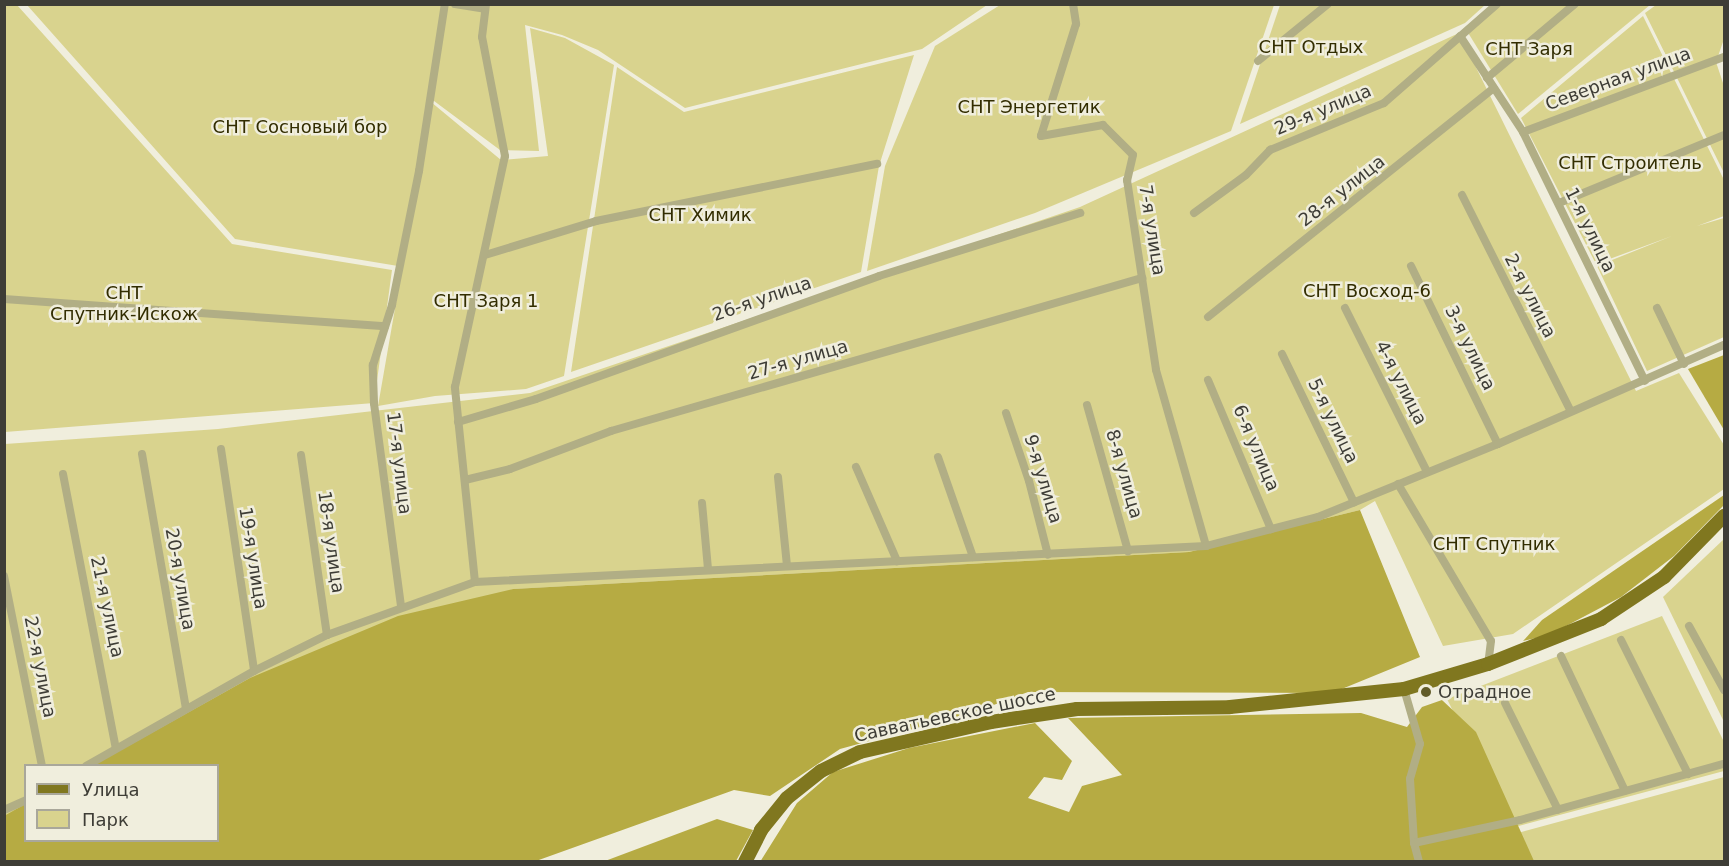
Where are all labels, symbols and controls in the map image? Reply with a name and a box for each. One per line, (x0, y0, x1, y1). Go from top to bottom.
park label: СНТ Отдых (1259, 36, 1363, 58)
park label: СНТ Заря (1485, 38, 1573, 60)
street label: Северная улица (1542, 43, 1694, 115)
street label: 29-я улица (1271, 80, 1375, 140)
park label: СНТ Энергетик (957, 96, 1101, 118)
park label: СНТ Сосновый бор (213, 116, 387, 138)
street label: 28-я улица (1295, 151, 1389, 231)
park label: СНТ Строитель (1558, 152, 1702, 174)
street label: 7-я улица (1134, 183, 1170, 277)
street label: 1-я улица (1560, 184, 1620, 276)
park label: СНТ Химик (649, 204, 751, 226)
street label: 2-я улица (1500, 250, 1560, 342)
street label: 26-я улица (710, 272, 814, 326)
park label: СНТ Восход-6 (1303, 280, 1431, 302)
park label: СНТ Спутник-Искож (50, 283, 198, 326)
park label: СНТ Заря 1 (434, 290, 538, 312)
street label: 3-я улица (1440, 302, 1500, 394)
street label: 27-я улица (745, 335, 851, 385)
street label: 4-я улица (1371, 337, 1431, 429)
street label: 5-я улица (1303, 375, 1363, 467)
street label: 6-я улица (1228, 402, 1284, 494)
street label: 17-я улица (382, 411, 416, 515)
street label: 8-я улица (1101, 427, 1147, 521)
street label: 9-я улица (1019, 432, 1067, 526)
street label: 18-я улица (313, 489, 349, 595)
street label: 19-я улица (234, 505, 272, 611)
street label: 20-я улица (160, 526, 200, 632)
park label: СНТ Спутник (1433, 533, 1555, 555)
street label: 21-я улица (86, 554, 128, 660)
street label: 22-я улица (20, 614, 60, 720)
place label: Отрадное (1438, 681, 1531, 703)
street label: Савватьевское шоссе (852, 683, 1058, 747)
marker: Отрадное (1419, 685, 1433, 699)
legend (24, 764, 219, 842)
text: Улица (82, 779, 139, 800)
text: Парк (82, 809, 129, 830)

